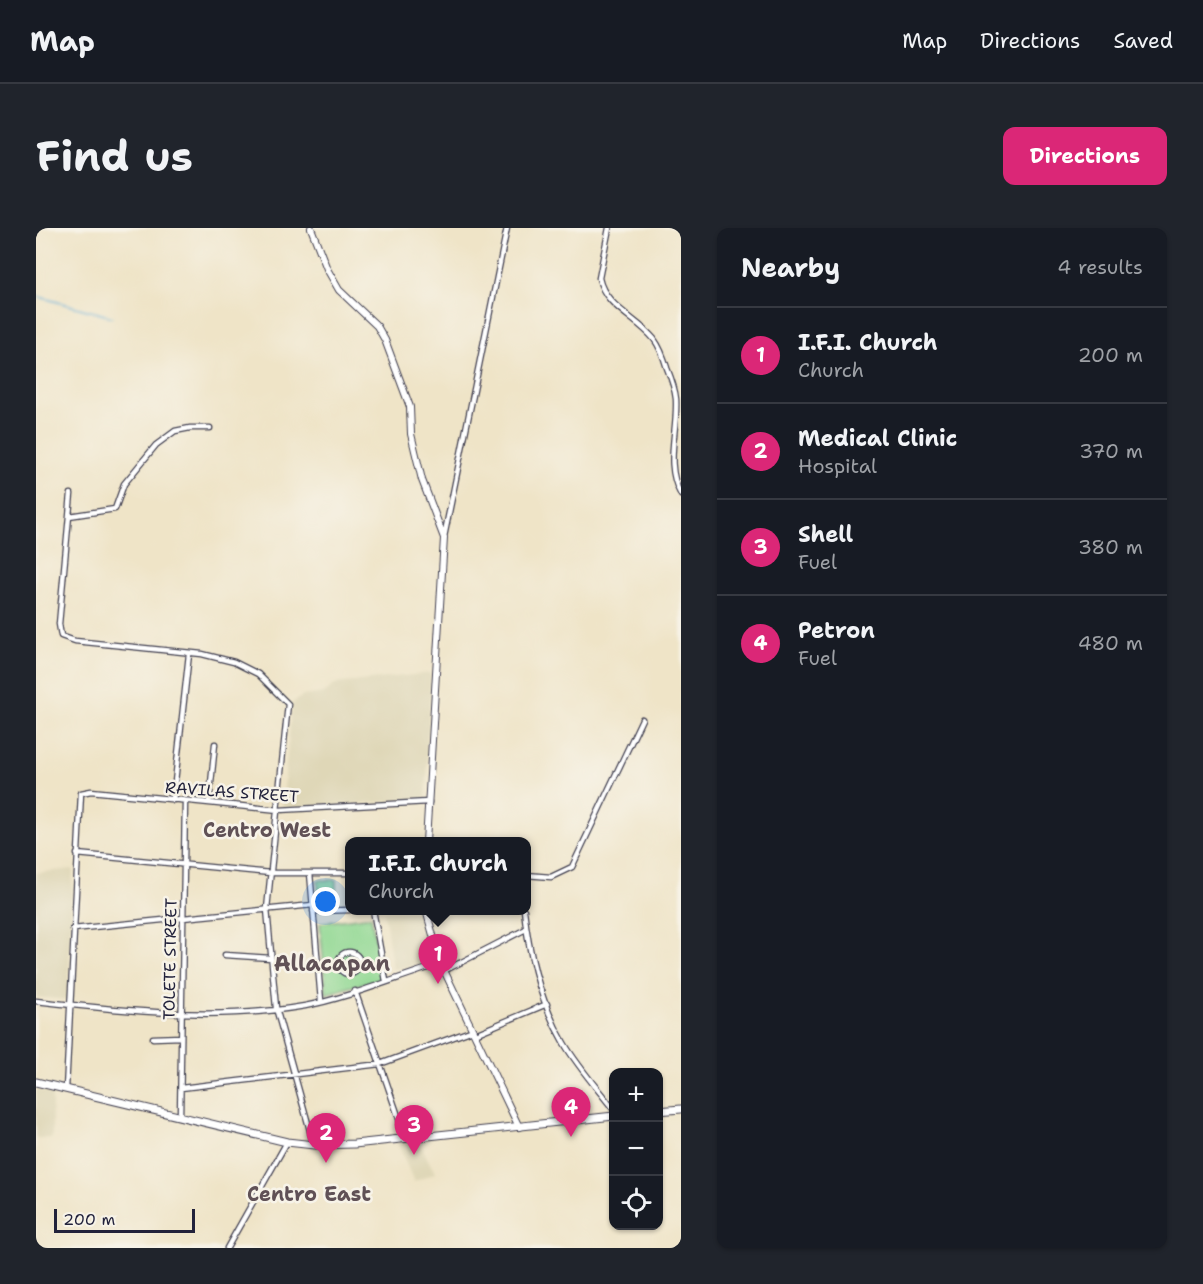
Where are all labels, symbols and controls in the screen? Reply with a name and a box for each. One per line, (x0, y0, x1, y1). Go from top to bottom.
text: Map (30, 22, 95, 60)
text: Map (902, 27, 947, 55)
text: Directions (980, 27, 1080, 55)
text: Saved (1113, 27, 1173, 55)
button: Directions (1003, 127, 1167, 185)
text: Find us (36, 128, 193, 184)
text: Nearby (741, 250, 840, 285)
text: 4 results (1057, 254, 1143, 280)
text: I.F.I. Church (798, 328, 938, 357)
text: 1 (756, 342, 765, 368)
text: 200 m (1078, 342, 1143, 368)
text: Church (798, 357, 864, 383)
text: Medical Clinic (798, 424, 957, 453)
text: 2 (754, 438, 768, 464)
text: 370 m (1079, 438, 1143, 464)
text: Hospital (798, 453, 877, 479)
text: Shell (798, 520, 853, 549)
text: 3 (754, 534, 768, 560)
text: 380 m (1078, 534, 1143, 560)
text: Fuel (798, 549, 837, 575)
text: Petron (798, 616, 875, 645)
text: 4 (754, 630, 768, 656)
text: 480 m (1078, 630, 1143, 656)
text: Fuel (798, 645, 837, 671)
street label: RAVILAS STREET (164, 777, 300, 807)
district label: Centro West (203, 817, 331, 843)
popup (345, 837, 531, 915)
text: I.F.I. Church (368, 849, 508, 878)
text: Church (368, 878, 434, 904)
your location (311, 887, 340, 916)
street label: TOLETE STREET (158, 898, 182, 1020)
pin: 1 (418, 934, 458, 984)
district label: Allacapan (274, 949, 391, 978)
map controls (609, 1068, 663, 1230)
button: + (609, 1068, 663, 1122)
pin: 4 (552, 1088, 590, 1137)
pin: 3 (394, 1106, 434, 1155)
pin: 2 (306, 1114, 346, 1163)
button: − (609, 1122, 663, 1176)
button: locate (609, 1176, 663, 1230)
district label: Centro East (247, 1181, 371, 1207)
scale bar (54, 1206, 195, 1234)
text: 200 m (63, 1209, 115, 1230)

